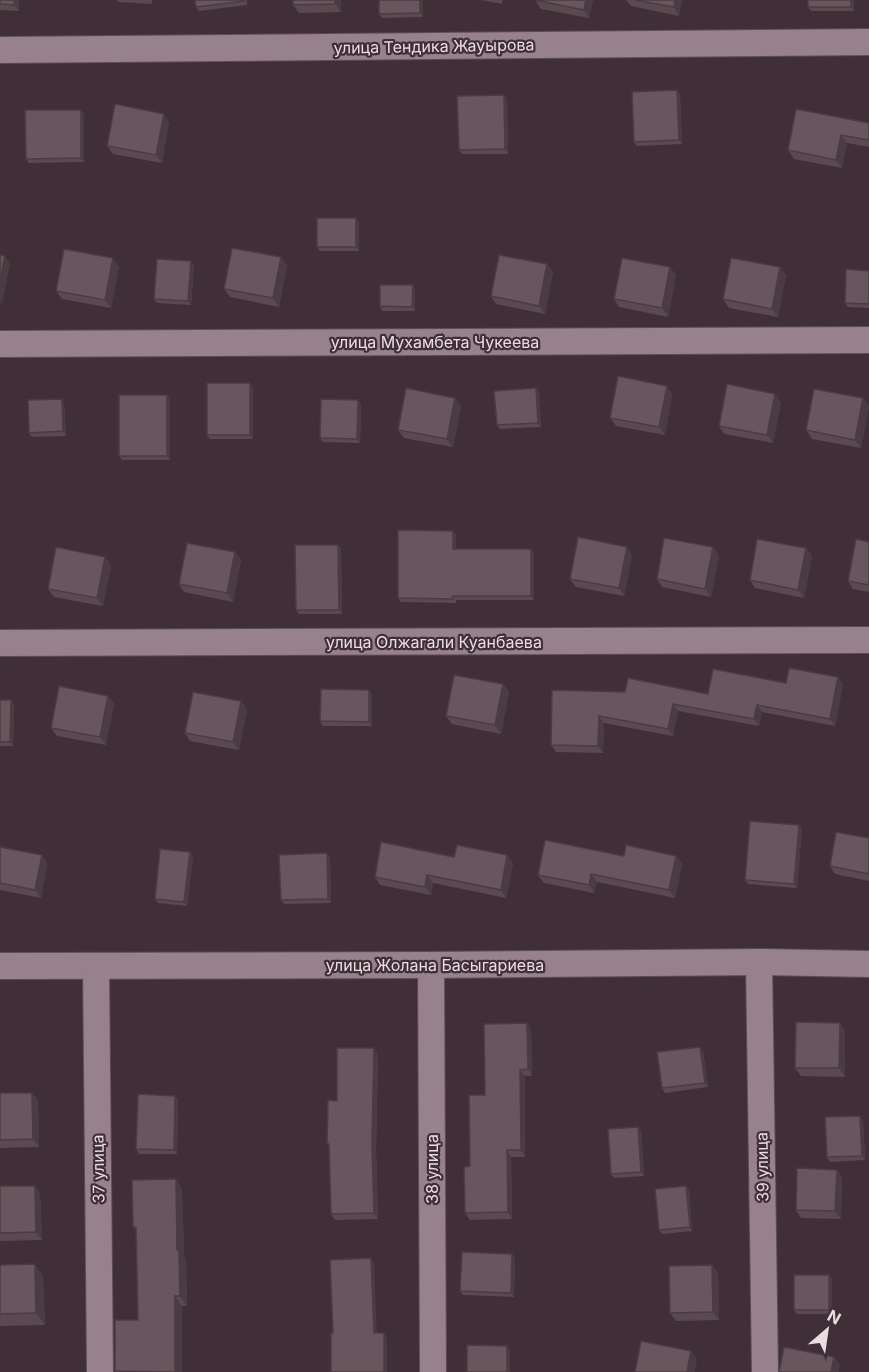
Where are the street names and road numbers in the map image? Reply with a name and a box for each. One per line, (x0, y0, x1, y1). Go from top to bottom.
street label: улица Тендика Жауырова (333, 34, 535, 58)
street label: улица Мухамбета Чукеева (331, 332, 539, 352)
street label: улица Олжагали Куанбаева (326, 632, 542, 652)
street label: улица Жолана Басыгариева (326, 955, 544, 975)
street label: 39 улица (751, 1132, 773, 1202)
street label: 37 улица (87, 1134, 109, 1204)
street label: 38 улица (422, 1134, 442, 1204)

